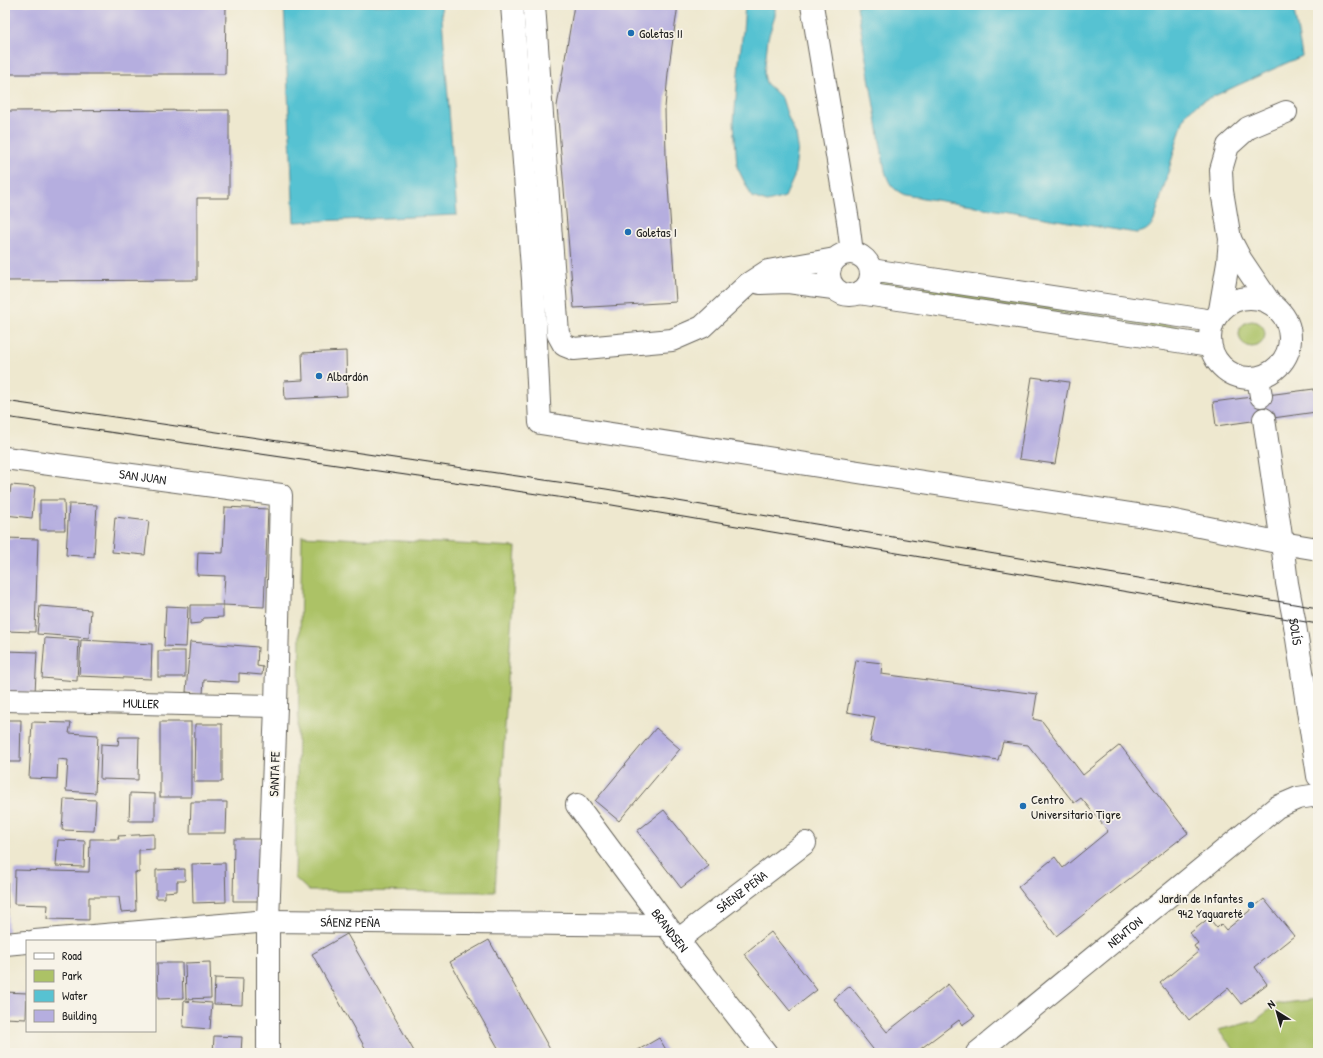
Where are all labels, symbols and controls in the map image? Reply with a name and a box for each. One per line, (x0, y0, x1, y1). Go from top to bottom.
place label: Goletas II (639, 24, 683, 42)
marker: Goletas II (626, 28, 636, 38)
place label: Goletas I (636, 223, 677, 241)
marker: Goletas I (623, 227, 633, 237)
place label: Albardón (327, 367, 369, 385)
marker: Albardón (314, 371, 324, 381)
street label: SAN JUAN (118, 464, 168, 489)
street label: SOLÍS (1285, 617, 1307, 646)
street label: MULLER (123, 694, 159, 712)
street label: SANTA FE (264, 751, 284, 797)
place label: Centro Universitario Tigre (1031, 790, 1121, 823)
marker: Centro Universitario Tigre (1018, 801, 1028, 811)
street label: SÁENZ PEÑA (712, 866, 771, 917)
place label: Jardín de Infantes 942 Yaguareté (1159, 889, 1243, 922)
marker: Jardín de Infantes 942 Yaguareté (1246, 900, 1256, 910)
street label: BRANDSEN (648, 905, 693, 956)
street label: NEWTON (1103, 912, 1146, 952)
street label: SÁENZ PEÑA (320, 913, 381, 931)
legend (26, 940, 156, 1032)
text: Road (62, 947, 82, 964)
text: Park (62, 967, 82, 984)
text: Water (62, 987, 88, 1004)
north arrow (1257, 992, 1297, 1032)
text: N (1264, 997, 1278, 1011)
text: Building (62, 1007, 97, 1024)

